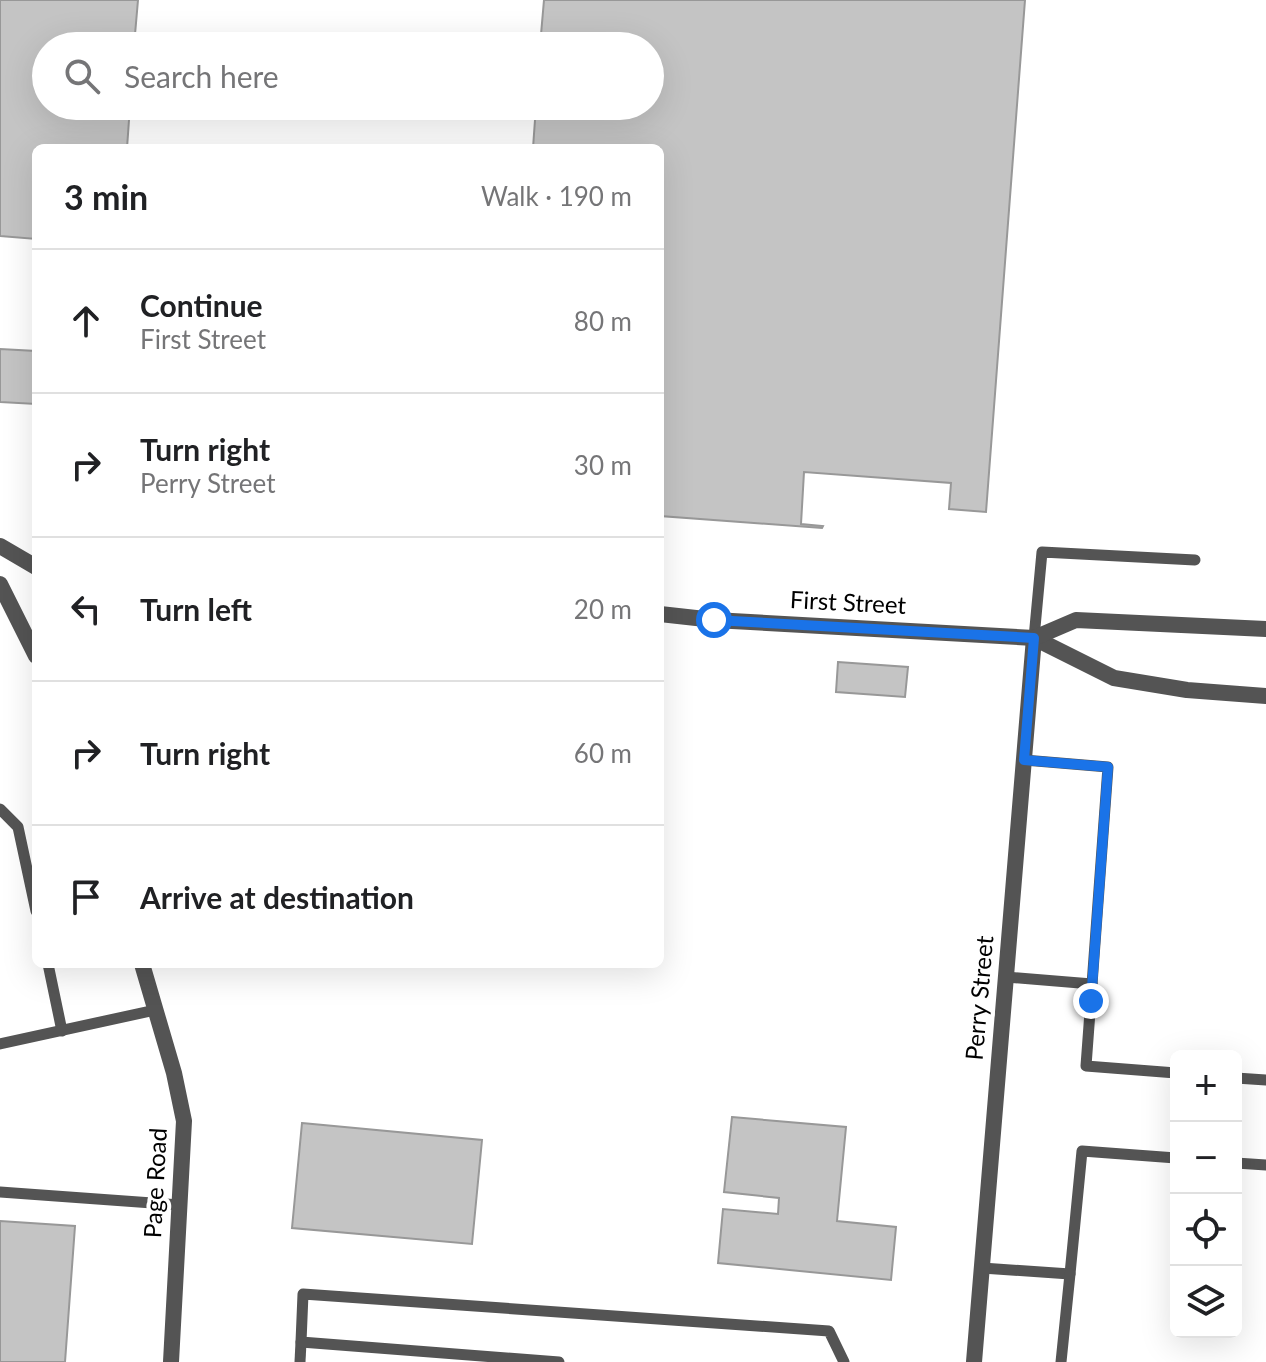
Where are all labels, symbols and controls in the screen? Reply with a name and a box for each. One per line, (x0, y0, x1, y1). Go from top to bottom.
search box (32, 32, 664, 120)
icon: search (60, 54, 104, 98)
text: Search here (124, 58, 279, 94)
text: 3 min (64, 176, 148, 217)
text: Walk · 190 m (481, 180, 632, 212)
text: Continue (140, 287, 263, 323)
icon: ahead (64, 299, 108, 343)
text: 80 m (574, 305, 632, 337)
text: First Street (140, 323, 266, 355)
text: Turn right (140, 431, 270, 467)
icon: right (64, 443, 108, 487)
text: 30 m (574, 449, 632, 481)
text: Perry Street (140, 467, 275, 499)
street label: First Street (789, 584, 907, 619)
icon: left (64, 587, 108, 631)
text: Turn left (140, 591, 252, 627)
text: 20 m (574, 593, 632, 625)
route start (696, 602, 732, 638)
icon: right (64, 731, 108, 775)
text: Turn right (140, 735, 270, 771)
text: 60 m (574, 737, 632, 769)
icon: arrive (64, 875, 108, 919)
text: Arrive at destination (140, 879, 414, 915)
street label: Perry Street (959, 934, 998, 1061)
route end (1073, 983, 1109, 1019)
map controls (1170, 1050, 1242, 1338)
button: + (1170, 1050, 1242, 1122)
button: − (1170, 1122, 1242, 1194)
street label: Page Road (137, 1127, 172, 1239)
button: locate (1170, 1194, 1242, 1266)
button: layers (1170, 1266, 1242, 1338)

